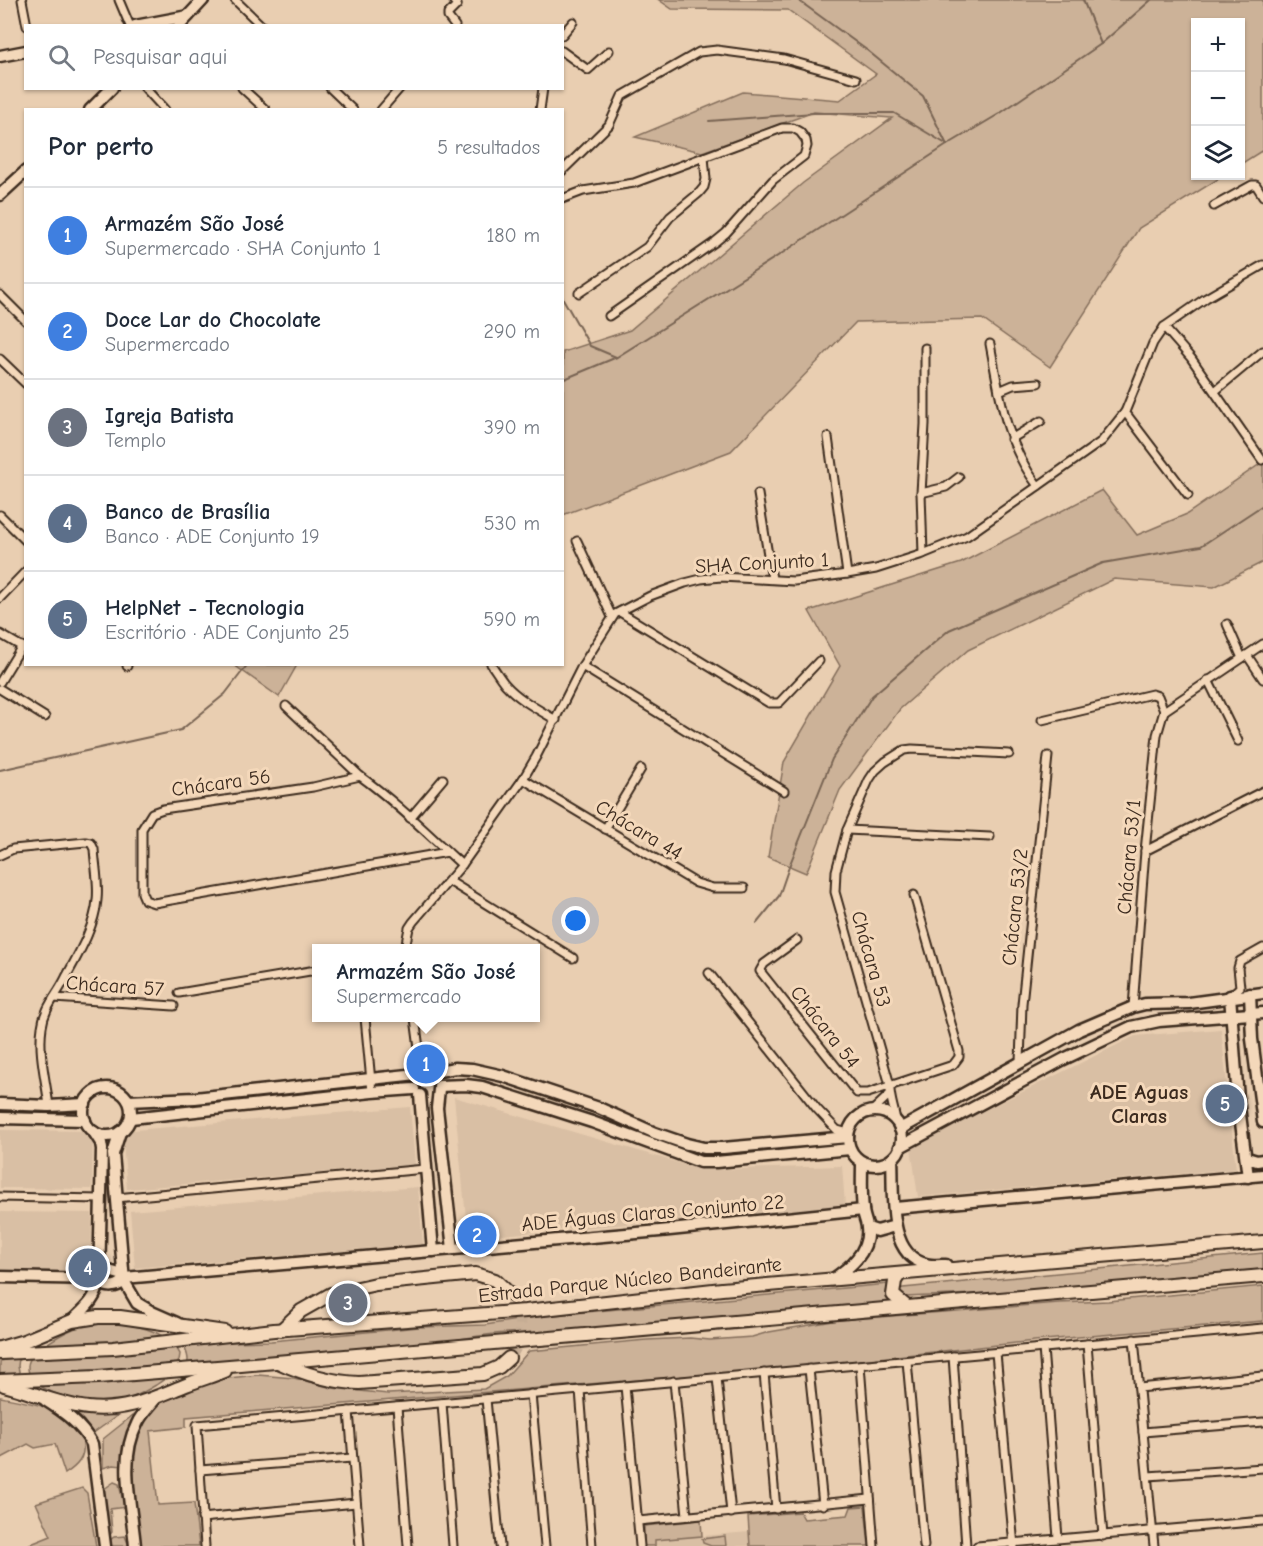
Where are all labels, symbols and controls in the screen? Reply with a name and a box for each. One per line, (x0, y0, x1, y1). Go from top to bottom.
map controls (1191, 18, 1245, 180)
button: + (1191, 18, 1245, 72)
search box (24, 24, 564, 90)
icon: search (45, 41, 78, 74)
text: Pesquisar aqui (93, 44, 228, 70)
button: − (1191, 72, 1245, 126)
button: layers (1191, 126, 1245, 180)
text: Por perto (48, 132, 154, 162)
text: 5 resultados (437, 136, 540, 159)
text: Armazém São José (105, 211, 284, 237)
text: 1 (64, 224, 71, 247)
text: 180 m (486, 224, 540, 247)
text: Supermercado · SHA Conjunto 1 (105, 237, 381, 260)
text: Doce Lar do Chocolate (105, 307, 321, 333)
text: 2 (63, 320, 72, 343)
text: 290 m (484, 320, 540, 343)
text: Supermercado (105, 333, 230, 356)
text: Igreja Batista (105, 403, 234, 429)
text: 3 (63, 416, 72, 439)
text: 390 m (484, 416, 540, 439)
text: Templo (105, 429, 166, 452)
text: Banco de Brasília (105, 499, 271, 525)
text: 4 (63, 512, 72, 535)
text: 530 m (484, 512, 540, 535)
text: Banco · ADE Conjunto 19 (105, 525, 320, 548)
street label: SHA Conjunto 1 (694, 548, 830, 578)
text: HelpNet - Tecnologia (105, 595, 305, 621)
text: 5 (62, 608, 73, 631)
text: 590 m (483, 608, 540, 631)
text: Escritório · ADE Conjunto 25 (105, 621, 350, 644)
street label: Chácara 56 (170, 765, 272, 801)
street label: Chácara 44 (591, 795, 687, 865)
street label: Chácara 53/1 (1113, 798, 1145, 916)
street label: Chácara 53/2 (997, 847, 1033, 967)
your location (561, 906, 590, 935)
street label: Chácara 53 (846, 908, 896, 1010)
popup (312, 944, 540, 1022)
text: Armazém São José (336, 959, 516, 985)
street label: Chácara 57 (65, 971, 165, 1001)
street label: Chácara 54 (786, 981, 864, 1073)
text: Supermercado (336, 985, 461, 1008)
pin: 1 (406, 1042, 446, 1086)
district label: ADE Aguas Claras (1090, 1080, 1188, 1128)
pin: 5 (1206, 1082, 1244, 1126)
street label: ADE Águas Claras Conjunto 22 (521, 1189, 785, 1236)
pin: 2 (458, 1212, 496, 1258)
pin: 4 (68, 1246, 107, 1290)
street label: Estrada Parque Núcleo Bandeirante (477, 1253, 783, 1307)
pin: 3 (328, 1280, 368, 1326)

